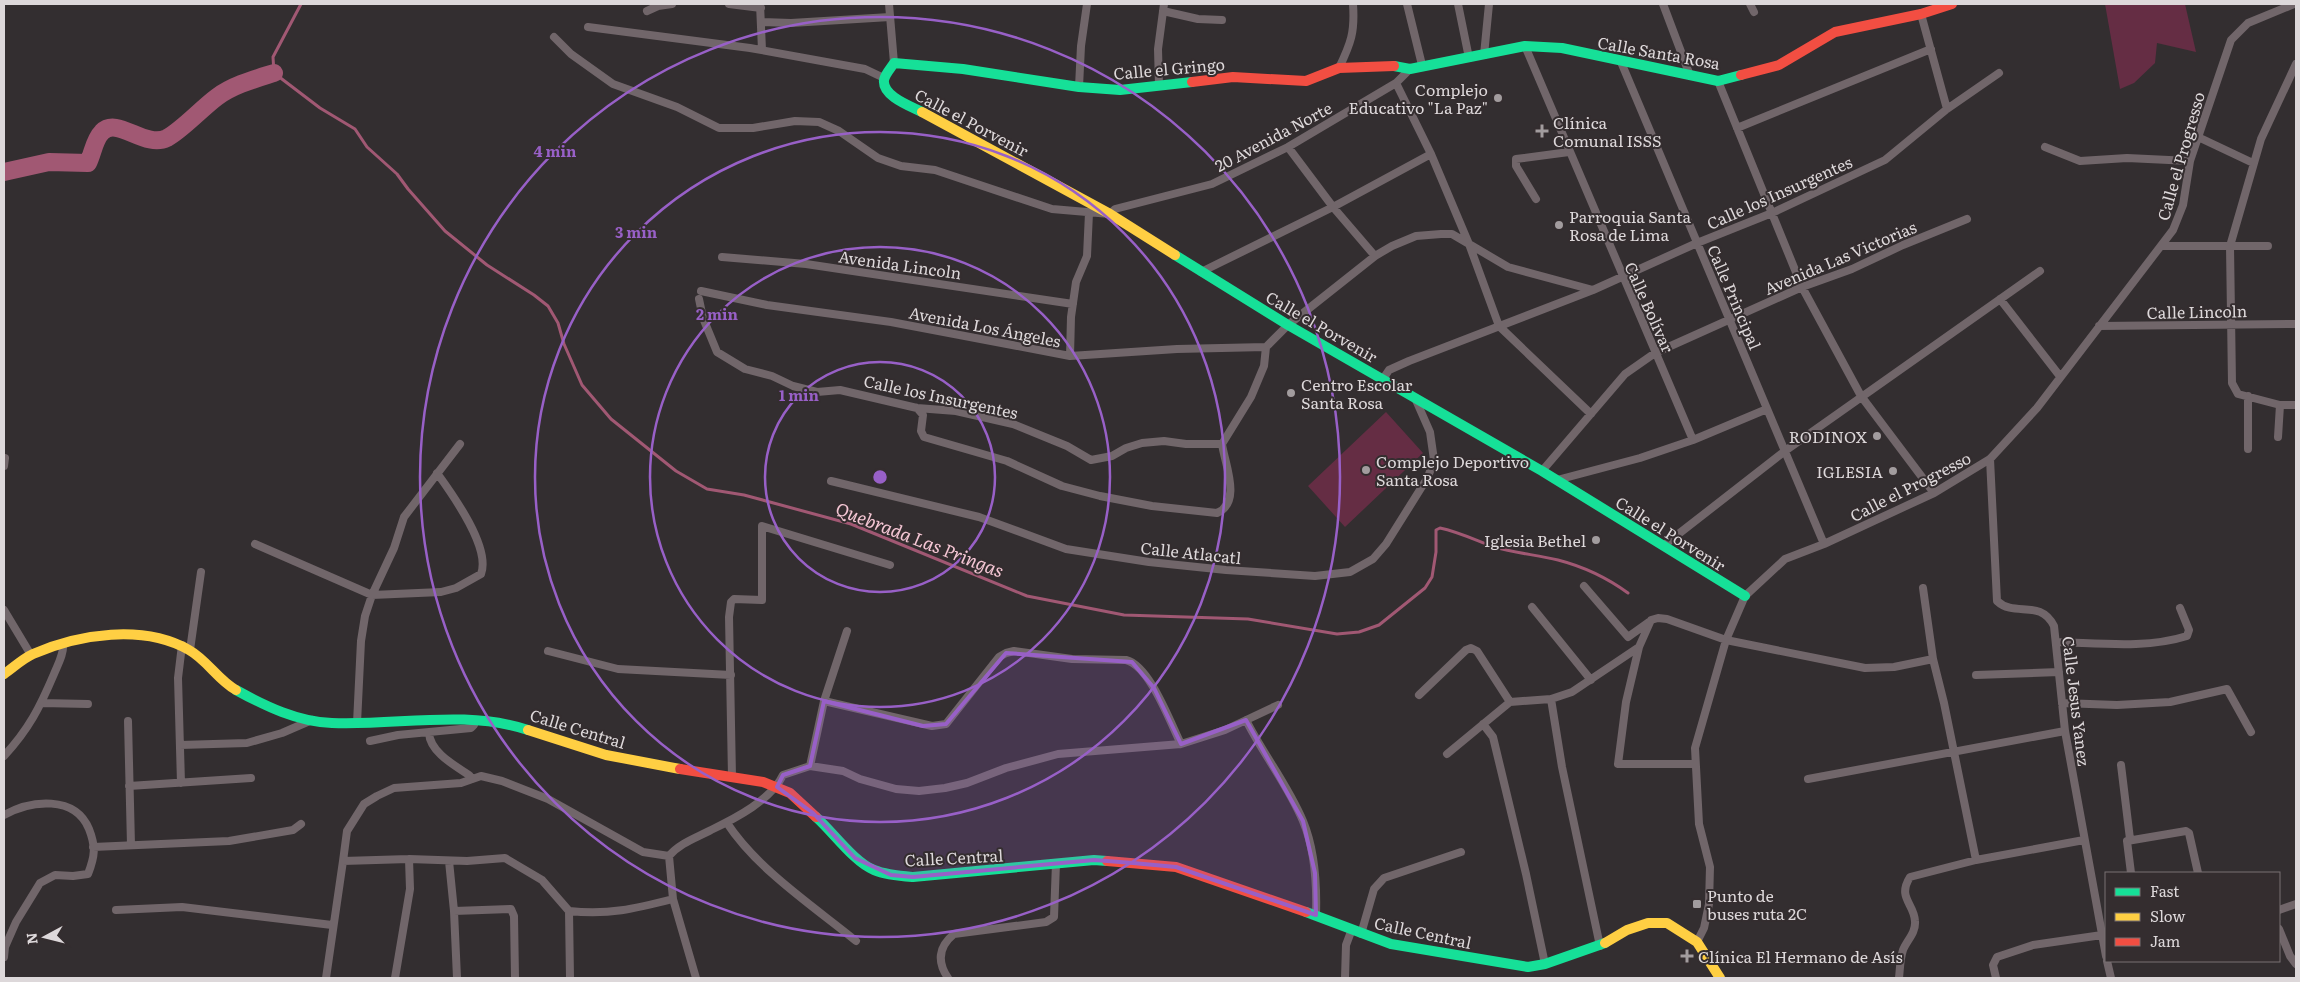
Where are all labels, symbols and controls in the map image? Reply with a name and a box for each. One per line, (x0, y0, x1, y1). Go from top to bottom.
street label: Calle Santa Rosa (1596, 29, 1722, 75)
street label: Calle el Gringo (1112, 51, 1226, 85)
place label: Complejo Educativo "La Paz" (1349, 77, 1488, 119)
street label: Calle el Porvenir (911, 82, 1033, 162)
street label: Calle el Progresso (2150, 89, 2210, 223)
marker: Complejo Educativo "La Paz" (1492, 92, 1504, 104)
street label: 20 Avenida Norte (1210, 95, 1336, 177)
place label: Clínica Comunal ISSS (1553, 110, 1662, 152)
marker: Clínica Comunal ISSS (1535, 124, 1549, 138)
text: 4 min (534, 139, 577, 162)
street label: Calle los Insurgentes (1702, 149, 1856, 235)
place label: Parroquia Santa Rosa de Lima (1569, 204, 1691, 246)
street label: Avenida Las Victorias (1760, 214, 1920, 300)
marker: Parroquia Santa Rosa de Lima (1553, 219, 1565, 231)
text: 3 min (615, 220, 658, 243)
street label: Calle Principal (1702, 241, 1768, 353)
street label: Avenida Lincoln (837, 243, 963, 285)
street label: Calle Bolívar (1619, 258, 1681, 357)
street label: Calle el Porvenir (1262, 284, 1383, 368)
street label: Calle Lincoln (2146, 298, 2248, 324)
street label: Avenida Los Ángeles (907, 300, 1063, 352)
text: 2 min (696, 302, 739, 325)
street label: Calle los Insurgentes (862, 368, 1020, 424)
place label: Centro Escolar Santa Rosa (1301, 372, 1413, 414)
text: 1 min (779, 383, 820, 406)
marker: Centro Escolar Santa Rosa (1285, 387, 1297, 399)
place label: RODINOX (1789, 424, 1868, 448)
marker: RODINOX (1871, 430, 1883, 442)
street label: Calle el Progresso (1845, 445, 1975, 527)
place label: Complejo Deportivo Santa Rosa (1376, 449, 1529, 491)
place label: IGLESIA (1816, 459, 1883, 483)
marker: Complejo Deportivo Santa Rosa (1360, 464, 1372, 476)
marker: IGLESIA (1887, 465, 1899, 477)
centre of rings (871, 468, 889, 486)
street label: Calle el Porvenir (1611, 490, 1731, 577)
water label: Quebrada Las Pringas (832, 494, 1008, 584)
place label: Iglesia Bethel (1484, 528, 1586, 552)
marker: Iglesia Bethel (1590, 534, 1602, 546)
street label: Calle Atlacatl (1139, 535, 1243, 569)
street label: Calle Jesus Yanez (2057, 635, 2097, 767)
street label: Calle Central (527, 702, 629, 754)
street label: Calle Central (904, 842, 1004, 872)
legend (2105, 872, 2280, 962)
text: Fast (2150, 879, 2179, 902)
place label: Punto de buses ruta 2C (1707, 883, 1807, 925)
marker: Punto de buses ruta 2C (1691, 898, 1703, 910)
text: Slow (2150, 904, 2185, 927)
street label: Calle Central (1372, 910, 1474, 954)
north arrow (20, 912, 70, 962)
text: Jam (2150, 929, 2181, 952)
text: N (20, 931, 42, 946)
place label: Clínica El Hermano de Asís (1698, 944, 1903, 968)
marker: Clínica El Hermano de Asís (1680, 949, 1694, 963)

